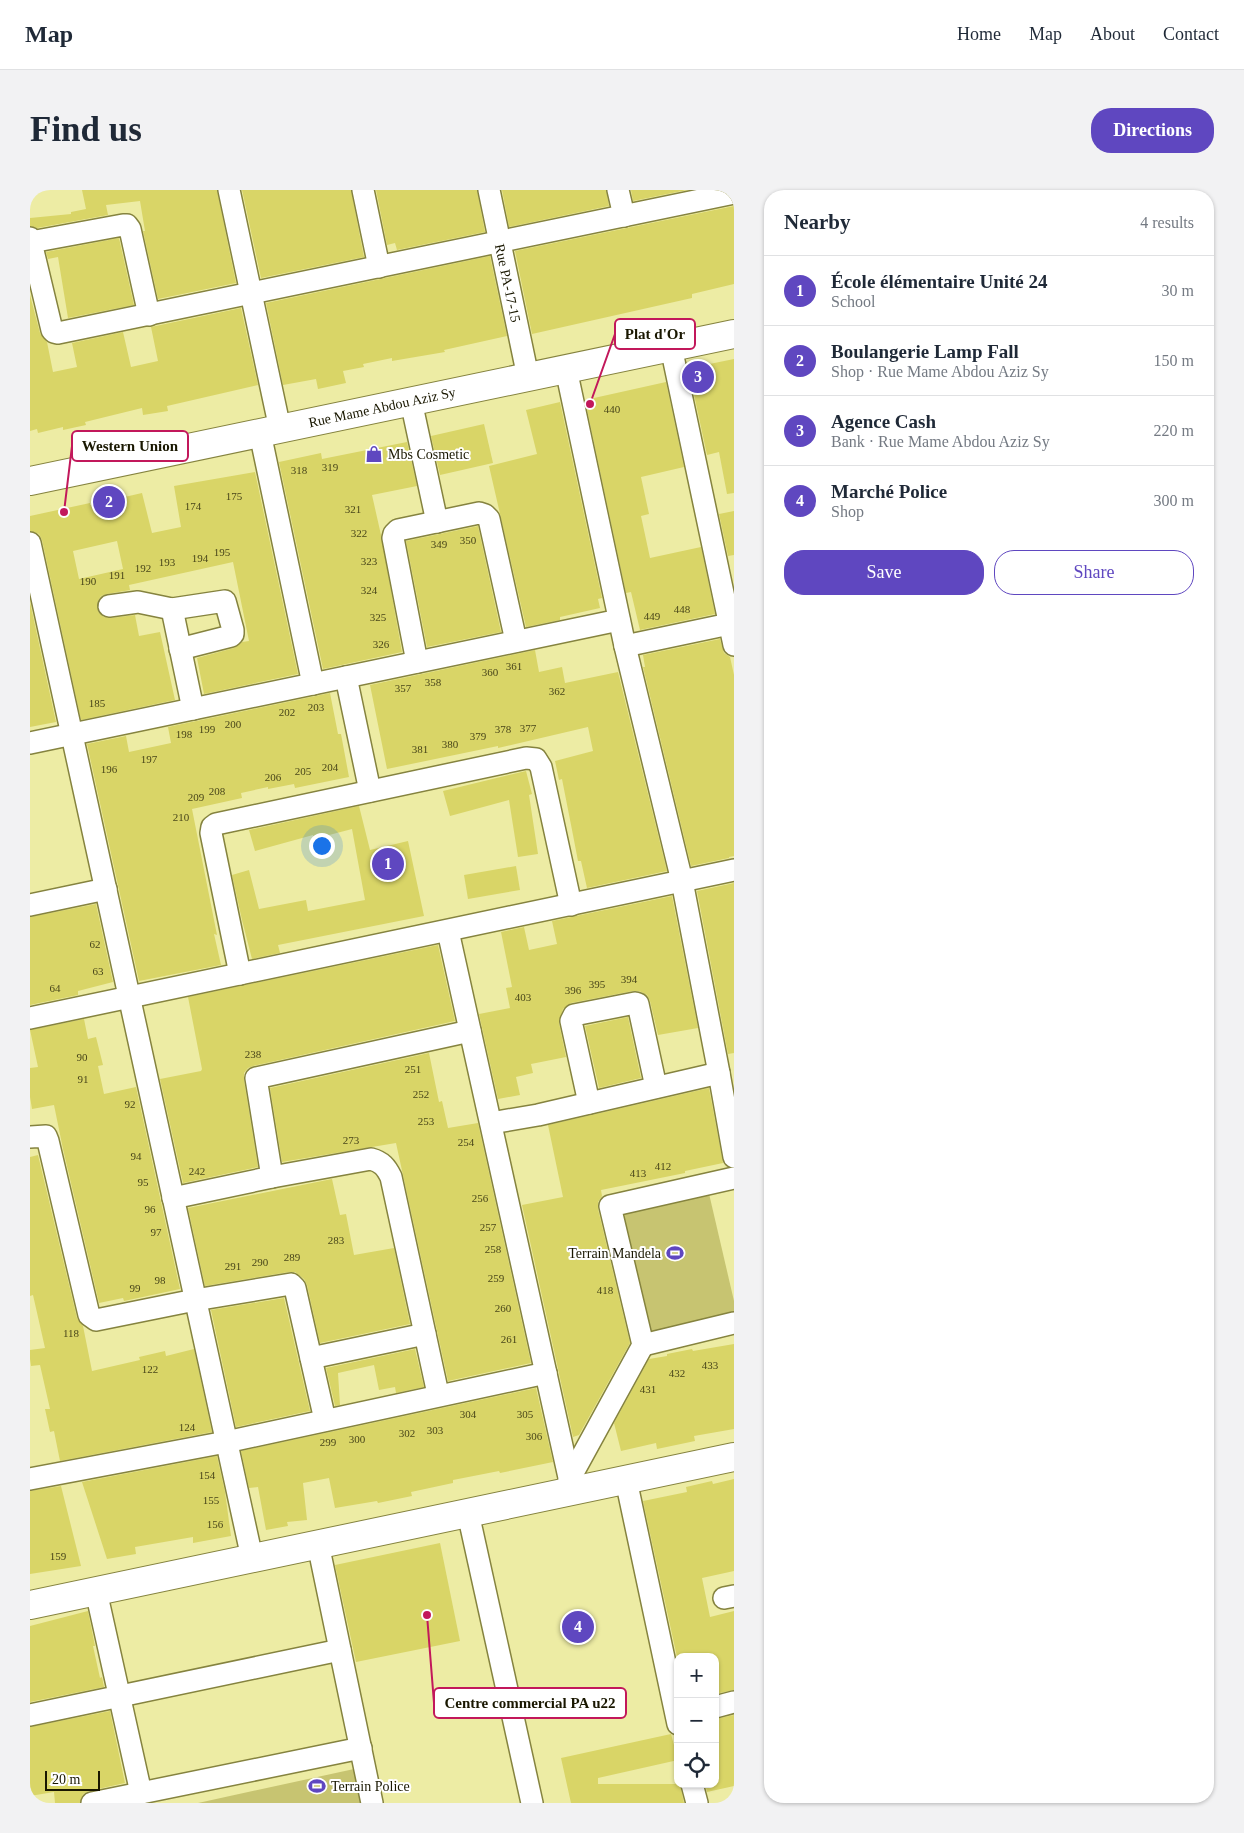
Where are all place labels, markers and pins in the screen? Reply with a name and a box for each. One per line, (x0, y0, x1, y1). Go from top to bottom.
callout: Plat d'Or (615, 319, 695, 349)
pin: 3 (682, 358, 714, 396)
callout: Western Union (72, 431, 188, 461)
shop icon: Mbs Cosmetic (364, 444, 384, 464)
place label: Mbs Cosmetic (388, 447, 469, 462)
pin: 2 (93, 483, 125, 521)
pin: 1 (372, 845, 404, 883)
sports icon: Terrain Mandela (665, 1243, 685, 1263)
place label: Terrain Mandela (568, 1246, 662, 1261)
pin: 4 (562, 1608, 594, 1646)
callout: Centre commercial PA u22 (434, 1688, 626, 1718)
sports icon: Terrain Police (307, 1776, 327, 1796)
place label: Terrain Police (331, 1779, 410, 1794)

